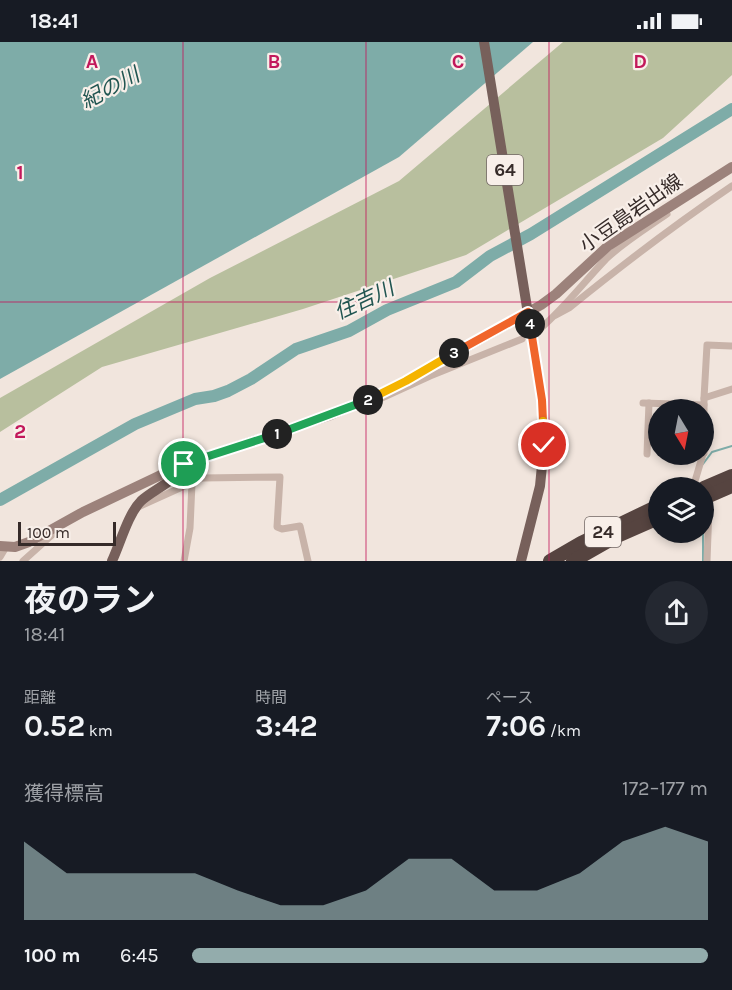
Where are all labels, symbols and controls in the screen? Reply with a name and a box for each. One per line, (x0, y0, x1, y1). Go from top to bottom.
text: 18:41 (30, 8, 79, 34)
text: A (86, 50, 99, 73)
text: B (268, 50, 280, 73)
text: C (452, 50, 464, 73)
text: D (633, 50, 647, 73)
water label: 紀の川 (77, 62, 145, 113)
road number: 64 (487, 155, 523, 185)
text: 1 (16, 161, 24, 184)
street label: 小豆島岩出線 (575, 169, 687, 257)
water label: 住吉川 (330, 275, 399, 324)
pin: 4 (515, 309, 545, 339)
text: 4 (525, 314, 535, 333)
pin: 3 (439, 338, 469, 368)
text: 3 (449, 343, 459, 362)
pin: 2 (353, 385, 383, 415)
text: 2 (363, 390, 373, 409)
north arrow (648, 399, 714, 465)
map controls (648, 399, 714, 543)
pin: 1 (262, 419, 292, 449)
pin (518, 419, 569, 470)
text: 2 (14, 420, 26, 443)
text: 1 (274, 424, 280, 443)
icon: check (527, 428, 560, 461)
pin (158, 438, 209, 489)
icon: arrive (167, 447, 200, 480)
button: layers (648, 477, 714, 543)
road number: 24 (585, 517, 621, 547)
scale bar (18, 519, 116, 546)
text: 100 m (27, 523, 70, 542)
text: 夜のラン (24, 581, 156, 619)
button: share (645, 581, 708, 644)
text: 18:41 (24, 623, 65, 646)
text: 距離 (24, 688, 56, 707)
text: 時間 (255, 688, 287, 707)
text: ペース (486, 688, 533, 707)
text: 0.52 (24, 708, 85, 744)
text: 3:42 (255, 708, 318, 744)
text: 7:06 (486, 708, 546, 744)
text: km (85, 721, 113, 740)
text: /km (546, 721, 581, 740)
text: 172–177 m (622, 777, 708, 800)
text: 獲得標高 (24, 782, 104, 805)
text: 100 m (24, 944, 80, 967)
text: 6:45 (120, 944, 159, 967)

